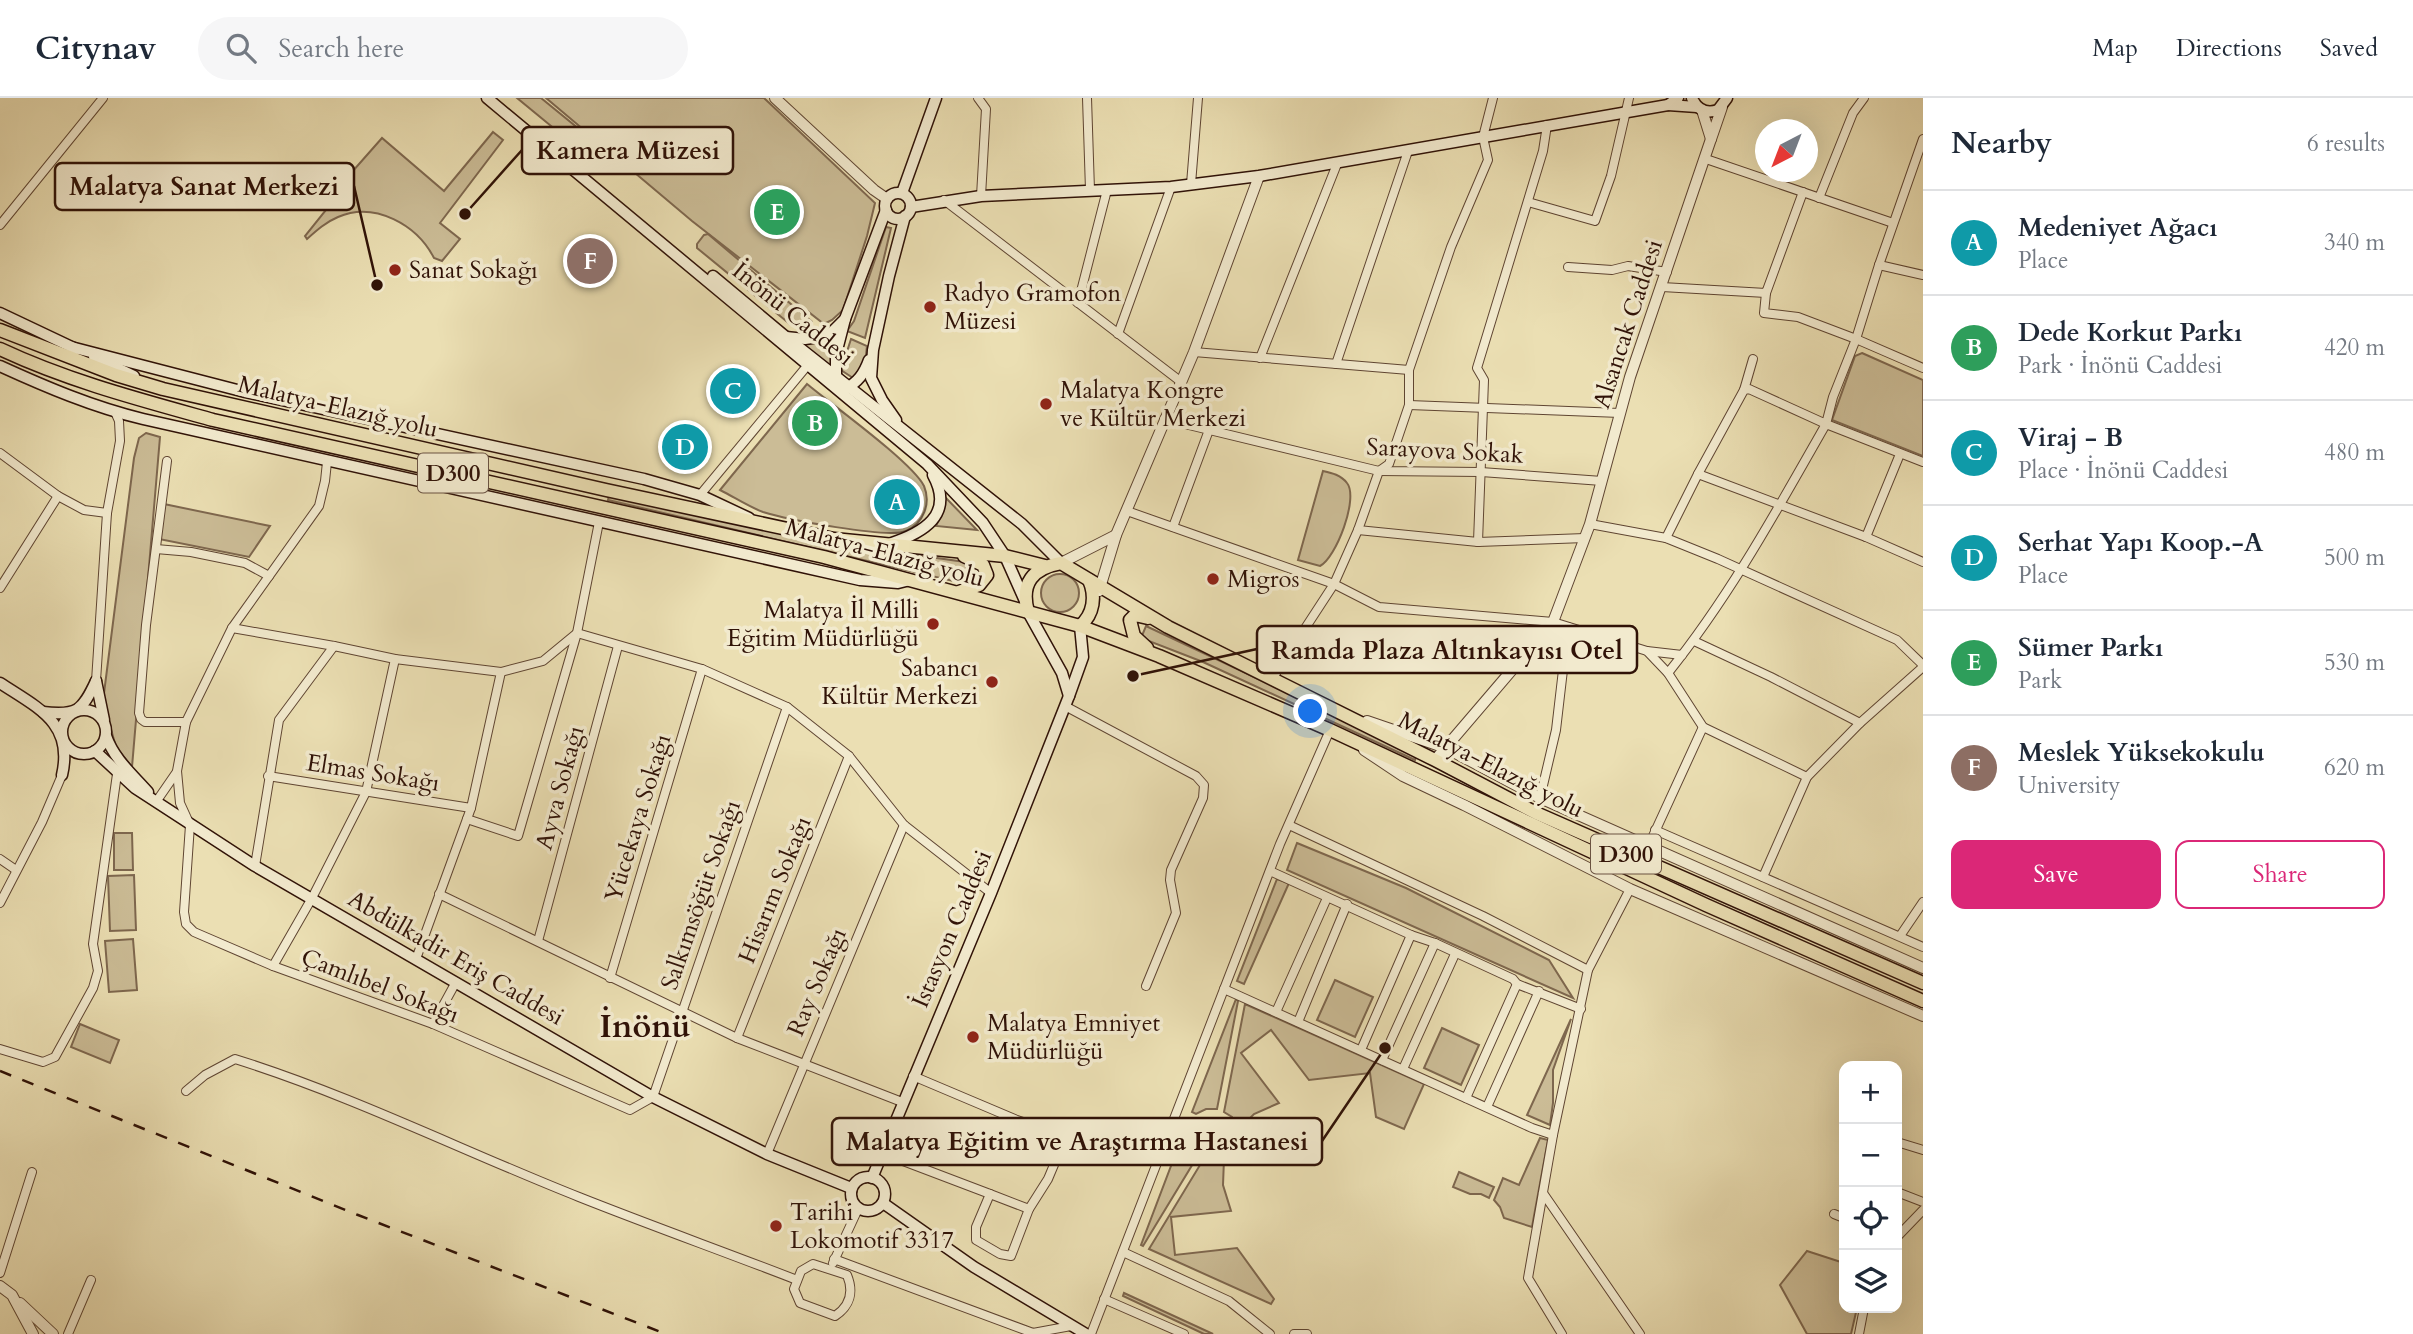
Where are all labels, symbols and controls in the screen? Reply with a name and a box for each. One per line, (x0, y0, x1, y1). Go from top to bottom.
search box (198, 17, 688, 80)
text: Citynav (35, 26, 156, 71)
icon: search (222, 29, 260, 67)
text: Search here (278, 31, 404, 66)
text: Map (2092, 32, 2138, 65)
text: Directions (2176, 32, 2282, 65)
text: Saved (2320, 32, 2378, 65)
north arrow (1755, 119, 1818, 182)
text: Nearby (1951, 123, 2052, 164)
callout: Kamera Müzesi (522, 127, 733, 174)
text: 6 results (2307, 128, 2385, 159)
text: Kamera Müzesi (536, 133, 720, 168)
callout: Malatya Sanat Merkezi (55, 163, 354, 210)
text: Malatya Sanat Merkezi (69, 169, 339, 204)
pin: E (754, 186, 800, 238)
text: Medeniyet Ağacı (2018, 210, 2218, 245)
text: A (1965, 227, 1983, 258)
text: 340 m (2324, 227, 2385, 258)
pin: F (567, 235, 613, 287)
street label: Alsancak Caddesi (1585, 235, 1671, 413)
text: Place (2018, 245, 2068, 276)
place label: Sanat Sokağı (409, 254, 538, 287)
street label: İnönü Caddesi (725, 255, 861, 374)
marker: Sanat Sokağı (387, 262, 403, 278)
place label: Radyo Gramofon Müzesi (944, 277, 1122, 338)
marker: Radyo Gramofon Müzesi (922, 299, 938, 315)
text: Dede Korkut Parkı (2018, 315, 2242, 350)
text: B (1966, 332, 1982, 363)
text: 420 m (2324, 332, 2385, 363)
text: Park · İnönü Caddesi (2018, 350, 2222, 381)
pin: C (710, 365, 756, 417)
street label: Malatya-Elazığ yolu (235, 368, 441, 446)
place label: Malatya Kongre ve Kültür Merkezi (1060, 374, 1246, 435)
marker: Malatya Kongre ve Kültür Merkezi (1038, 396, 1054, 412)
pin: B (792, 397, 838, 449)
text: Viraj - B (2018, 420, 2123, 455)
pin: D (662, 421, 708, 473)
street label: Sarayova Sokak (1366, 430, 1525, 472)
text: C (1965, 437, 1983, 468)
text: 480 m (2324, 437, 2385, 468)
road number: D300 (418, 454, 488, 492)
text: Place · İnönü Caddesi (2018, 455, 2228, 486)
pin: A (874, 476, 920, 528)
street label: Malatya-Elazığ yolu (782, 511, 988, 595)
text: Serhat Yapı Koop.-A (2018, 525, 2263, 560)
text: D (1964, 542, 1984, 573)
text: 500 m (2324, 542, 2385, 573)
text: Place (2018, 560, 2068, 591)
place label: Migros (1227, 563, 1300, 596)
marker: Migros (1205, 571, 1221, 587)
place label: Malatya İl Milli Eğitim Müdürlüğü (727, 594, 919, 655)
marker: Malatya İl Milli Eğitim Müdürlüğü (925, 616, 941, 632)
callout: Ramda Plaza Altınkayısı Otel (1257, 626, 1637, 673)
text: Sümer Parkı (2018, 630, 2163, 665)
text: Ramda Plaza Altınkayısı Otel (1271, 633, 1623, 668)
text: E (1967, 647, 1981, 678)
text: 530 m (2324, 647, 2385, 678)
place label: Sabancı Kültür Merkezi (821, 652, 978, 713)
text: Park (2018, 665, 2062, 696)
marker: Sabancı Kültür Merkezi (984, 674, 1000, 690)
your location (1293, 694, 1327, 728)
street label: Malatya-Elazığ yolu (1392, 704, 1590, 826)
street label: Ayva Sokağı (528, 722, 592, 854)
street label: Yücekaya Sokağı (597, 730, 679, 906)
text: Meslek Yüksekokulu (2018, 735, 2265, 770)
street label: Elmas Sokağı (304, 746, 442, 800)
text: F (1967, 752, 1981, 783)
text: 620 m (2324, 752, 2385, 783)
text: University (2018, 770, 2120, 801)
street label: Salkımsöğüt Sokağı (653, 796, 749, 994)
street label: Hisarım Sokağı (731, 811, 820, 968)
road number: D300 (1591, 834, 1661, 874)
button: Save (1951, 840, 2161, 909)
button: Share (2175, 840, 2385, 909)
street label: İstasyon Caddesi (904, 845, 1000, 1013)
street label: Abdülkadir Eriş Caddesi (342, 883, 570, 1034)
street label: Ray Sokağı (779, 923, 855, 1041)
street label: Çamlıbel Sokağı (296, 941, 464, 1031)
district label: İnönü (600, 1005, 690, 1049)
place label: Malatya Emniyet Müdürlüğü (987, 1007, 1161, 1068)
marker: Malatya Emniyet Müdürlüğü (965, 1029, 981, 1045)
map controls (1839, 1061, 1902, 1313)
button: + (1839, 1061, 1902, 1124)
callout: Malatya Eğitim ve Araştırma Hastanesi (832, 1118, 1322, 1165)
text: Malatya Eğitim ve Araştırma Hastanesi (846, 1124, 1308, 1159)
button: − (1839, 1124, 1902, 1187)
button: locate (1839, 1187, 1902, 1250)
place label: Tarihi Lokomotif 3317 (790, 1196, 954, 1257)
marker: Tarihi Lokomotif 3317 (768, 1218, 784, 1234)
button: layers (1839, 1250, 1902, 1313)

